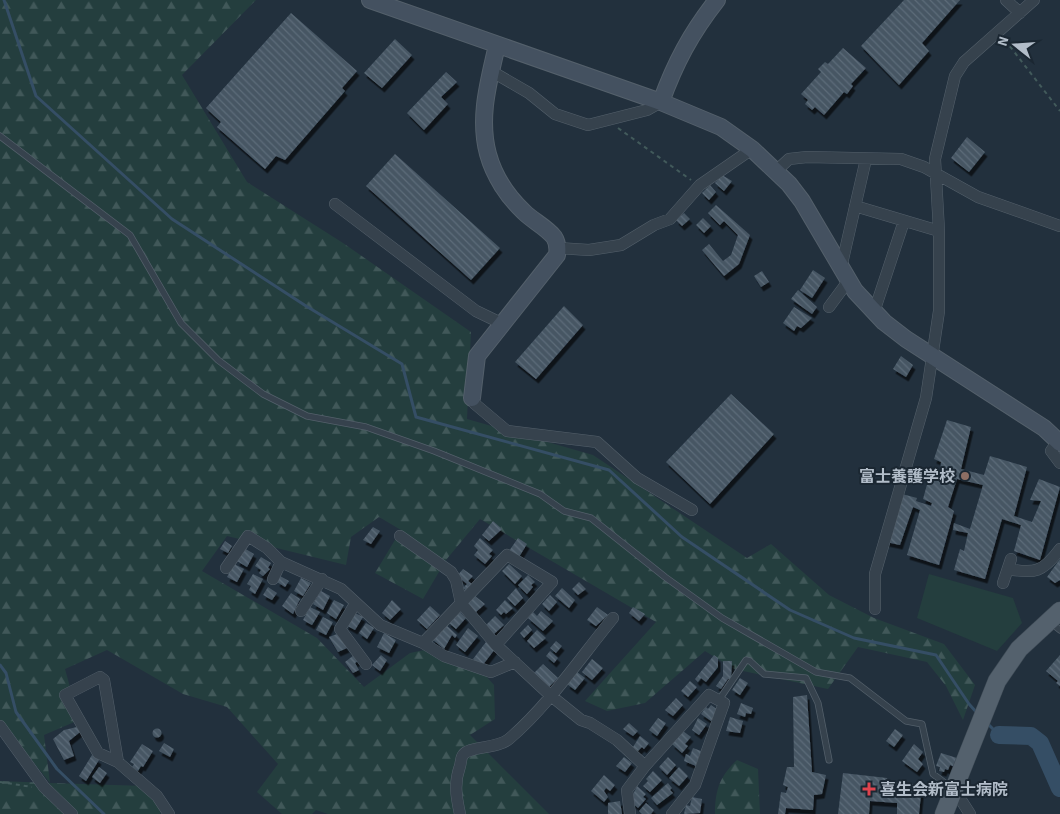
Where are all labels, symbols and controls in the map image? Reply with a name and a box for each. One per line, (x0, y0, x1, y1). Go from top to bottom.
north arrow (990, 20, 1040, 70)
text: N (993, 34, 1014, 49)
place label: 富士養護学校 (859, 466, 955, 488)
marker: 富士養護学校 (959, 470, 971, 482)
place label: 喜生会新富士病院 (880, 779, 1008, 801)
marker: 喜生会新富士病院 (862, 782, 876, 796)

